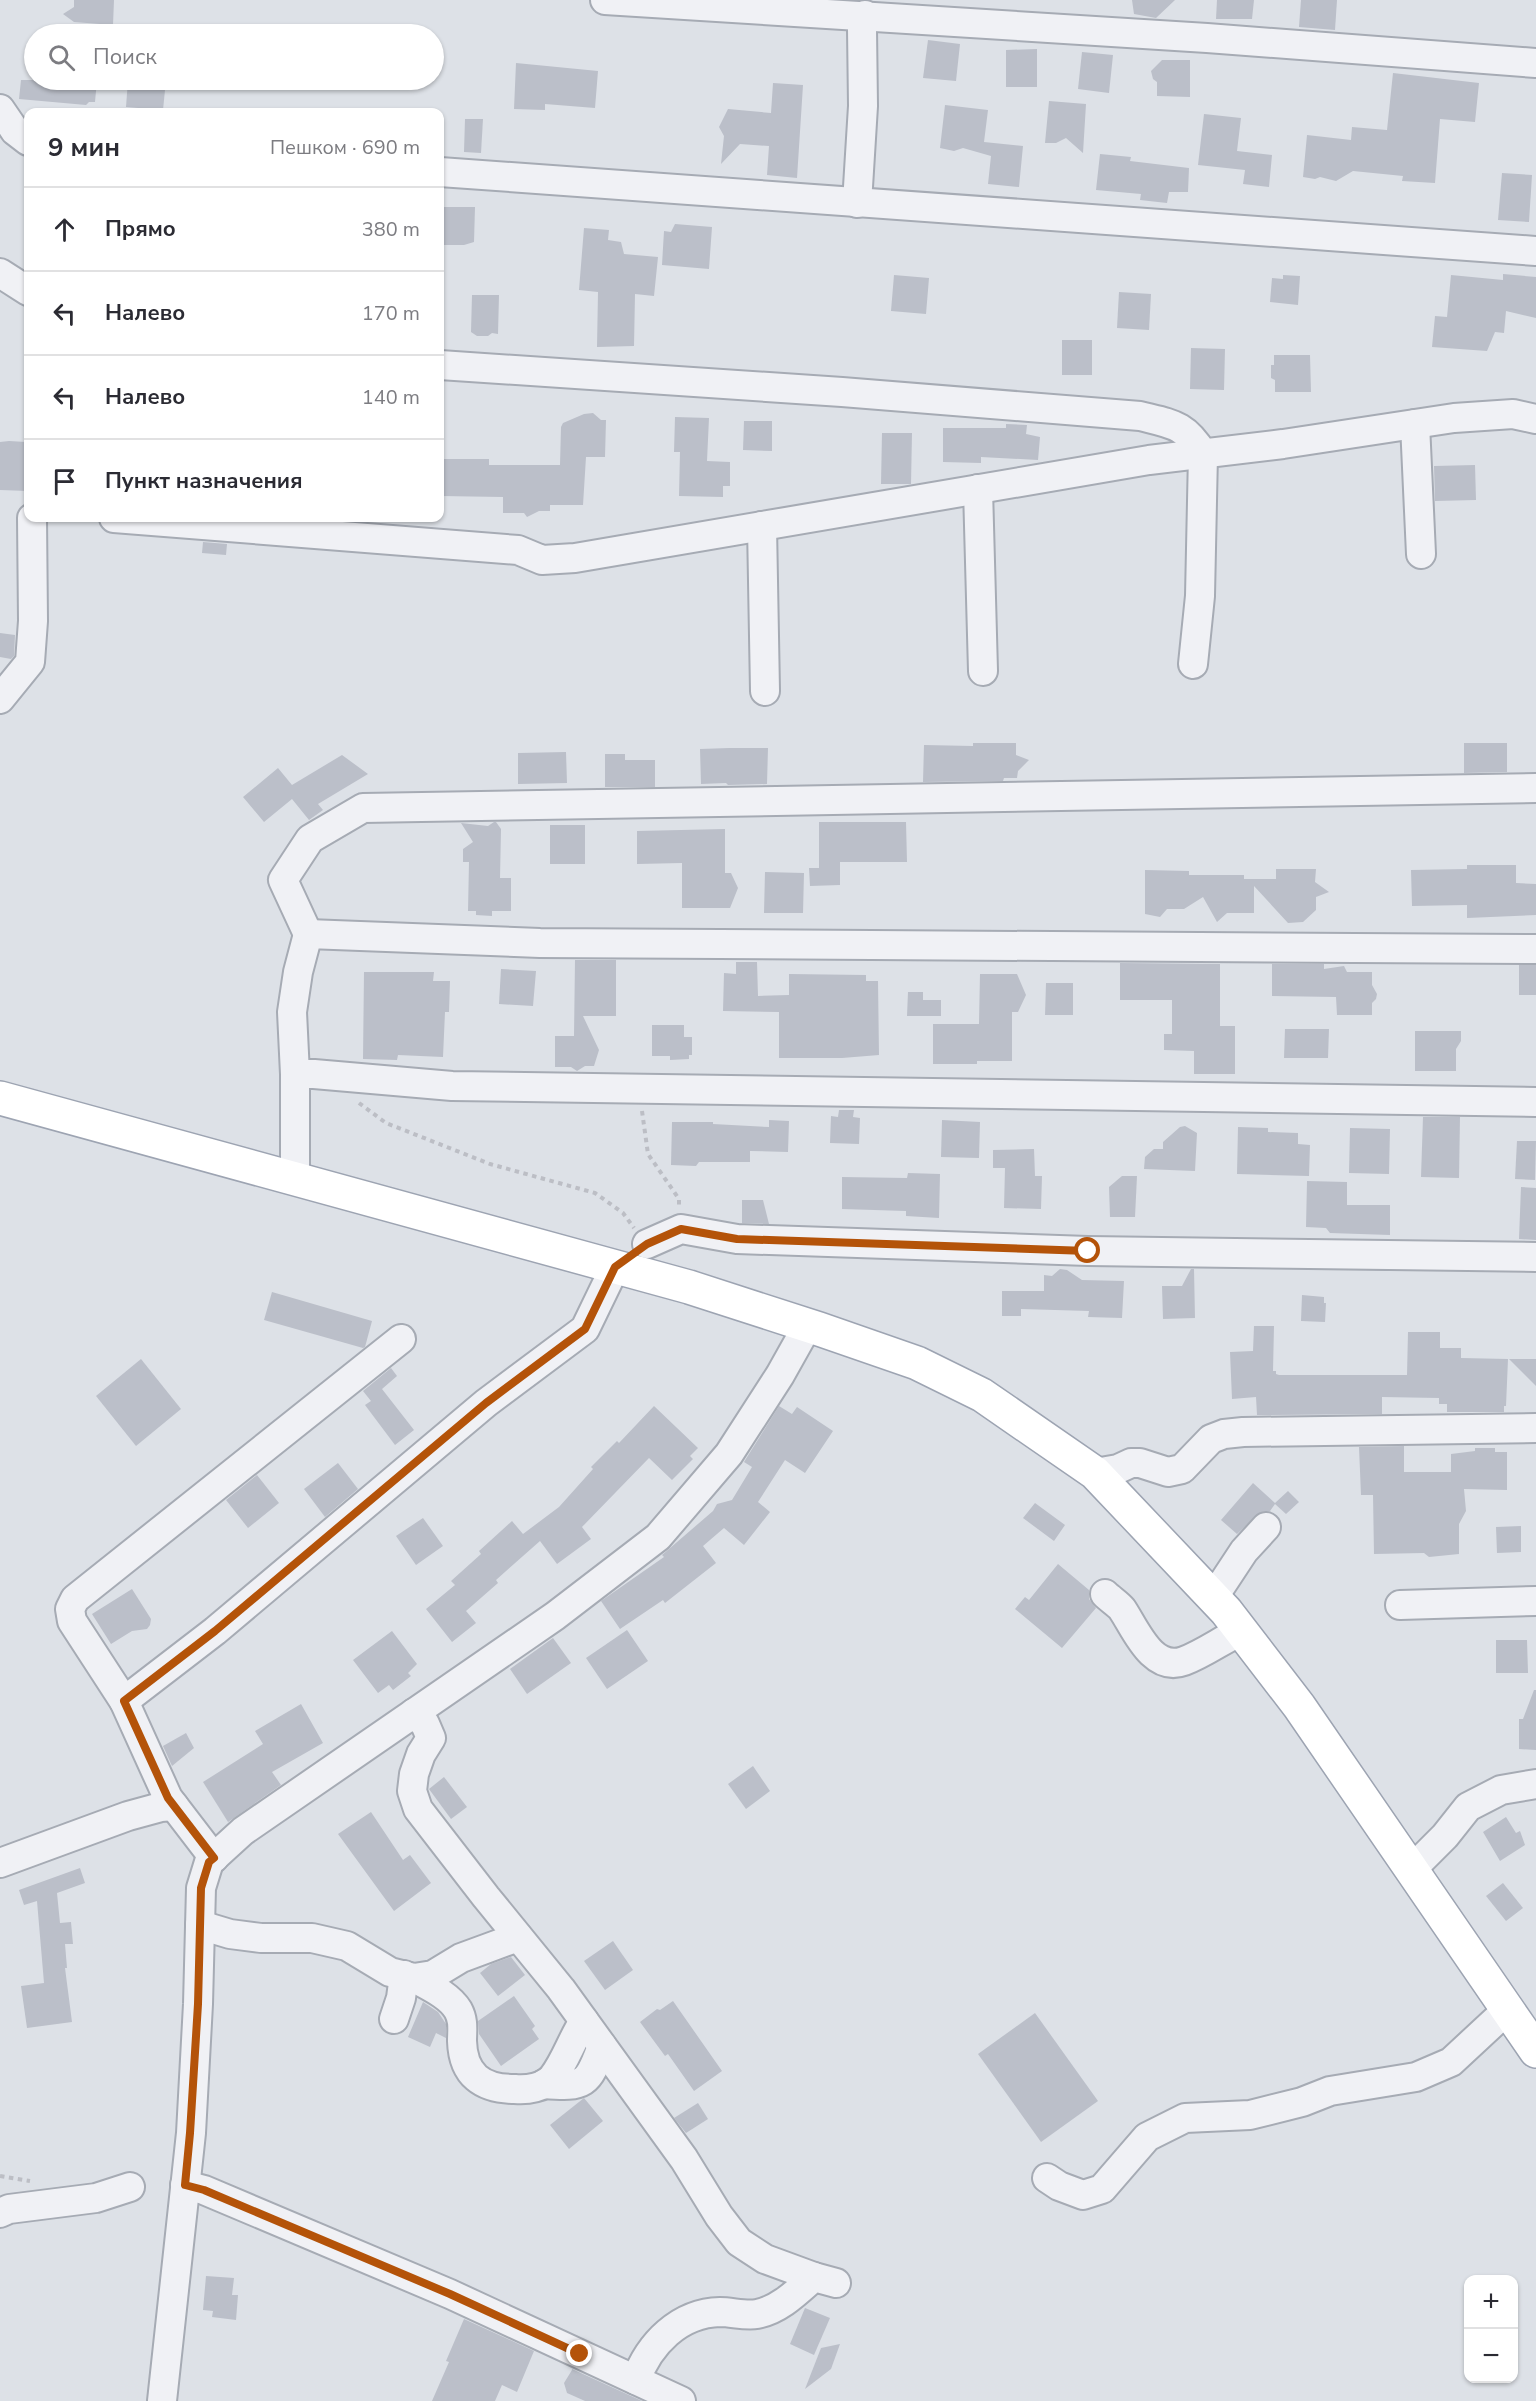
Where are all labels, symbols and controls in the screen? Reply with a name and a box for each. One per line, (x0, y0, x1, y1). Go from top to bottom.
search box (24, 24, 444, 90)
icon: search (45, 41, 78, 74)
text: Поиск (93, 42, 157, 72)
text: 9 мин (48, 130, 120, 165)
text: Пешком · 690 m (270, 134, 420, 161)
icon: ahead (48, 213, 81, 246)
text: Прямо (105, 214, 176, 244)
text: 380 m (362, 216, 420, 243)
icon: left (48, 297, 81, 330)
text: Налево (105, 298, 185, 328)
text: 170 m (362, 300, 420, 327)
icon: left (48, 381, 81, 414)
text: Налево (105, 382, 185, 412)
text: 140 m (362, 384, 420, 411)
icon: arrive (48, 465, 81, 498)
text: Пункт назначения (105, 466, 303, 496)
route start (1074, 1237, 1100, 1263)
map controls (1464, 2275, 1518, 2383)
button: + (1464, 2275, 1518, 2329)
button: − (1464, 2329, 1518, 2383)
route end (566, 2340, 592, 2366)

